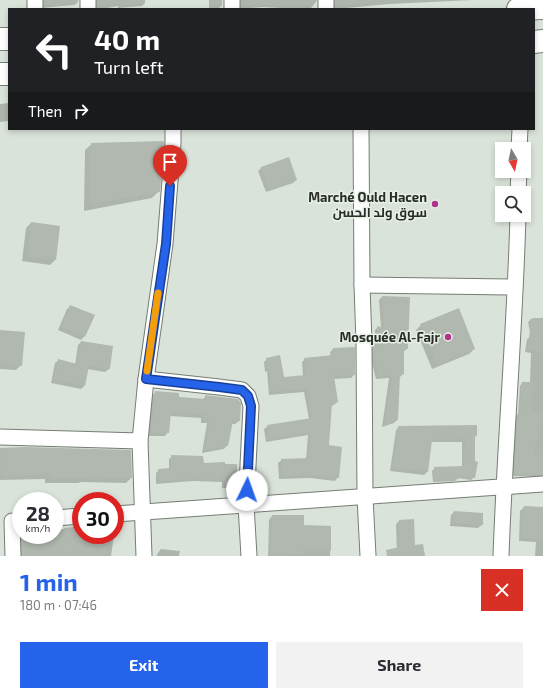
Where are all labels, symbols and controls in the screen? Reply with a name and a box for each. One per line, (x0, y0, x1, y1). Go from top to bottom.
text: 40 m (94, 22, 160, 56)
icon: left (28, 24, 80, 76)
text: Turn left (94, 56, 164, 78)
icon: right (70, 100, 92, 122)
text: Then (28, 102, 62, 120)
north arrow (495, 142, 531, 178)
map controls (495, 142, 531, 222)
pin (153, 145, 187, 186)
icon: arrive (159, 151, 181, 173)
button: search (495, 186, 531, 222)
place label: Marché Ould Hacen سوق ولد الحسن (308, 189, 427, 221)
marker: Marché Ould Hacen سوق ولد الحسن (430, 199, 440, 209)
place label: Mosquée Al-Fajr (339, 329, 440, 345)
marker: Mosquée Al-Fajr (443, 332, 453, 342)
position arrow (226, 469, 268, 511)
speed limit sign: 30 (72, 492, 124, 544)
text: 28 (26, 501, 50, 525)
text: km/h (26, 522, 50, 534)
text: 1 min (20, 567, 78, 596)
button: close (481, 569, 523, 611)
text: 180 m · 07:46 (20, 597, 97, 613)
button: Exit (20, 642, 268, 688)
button: Share (276, 642, 523, 688)

